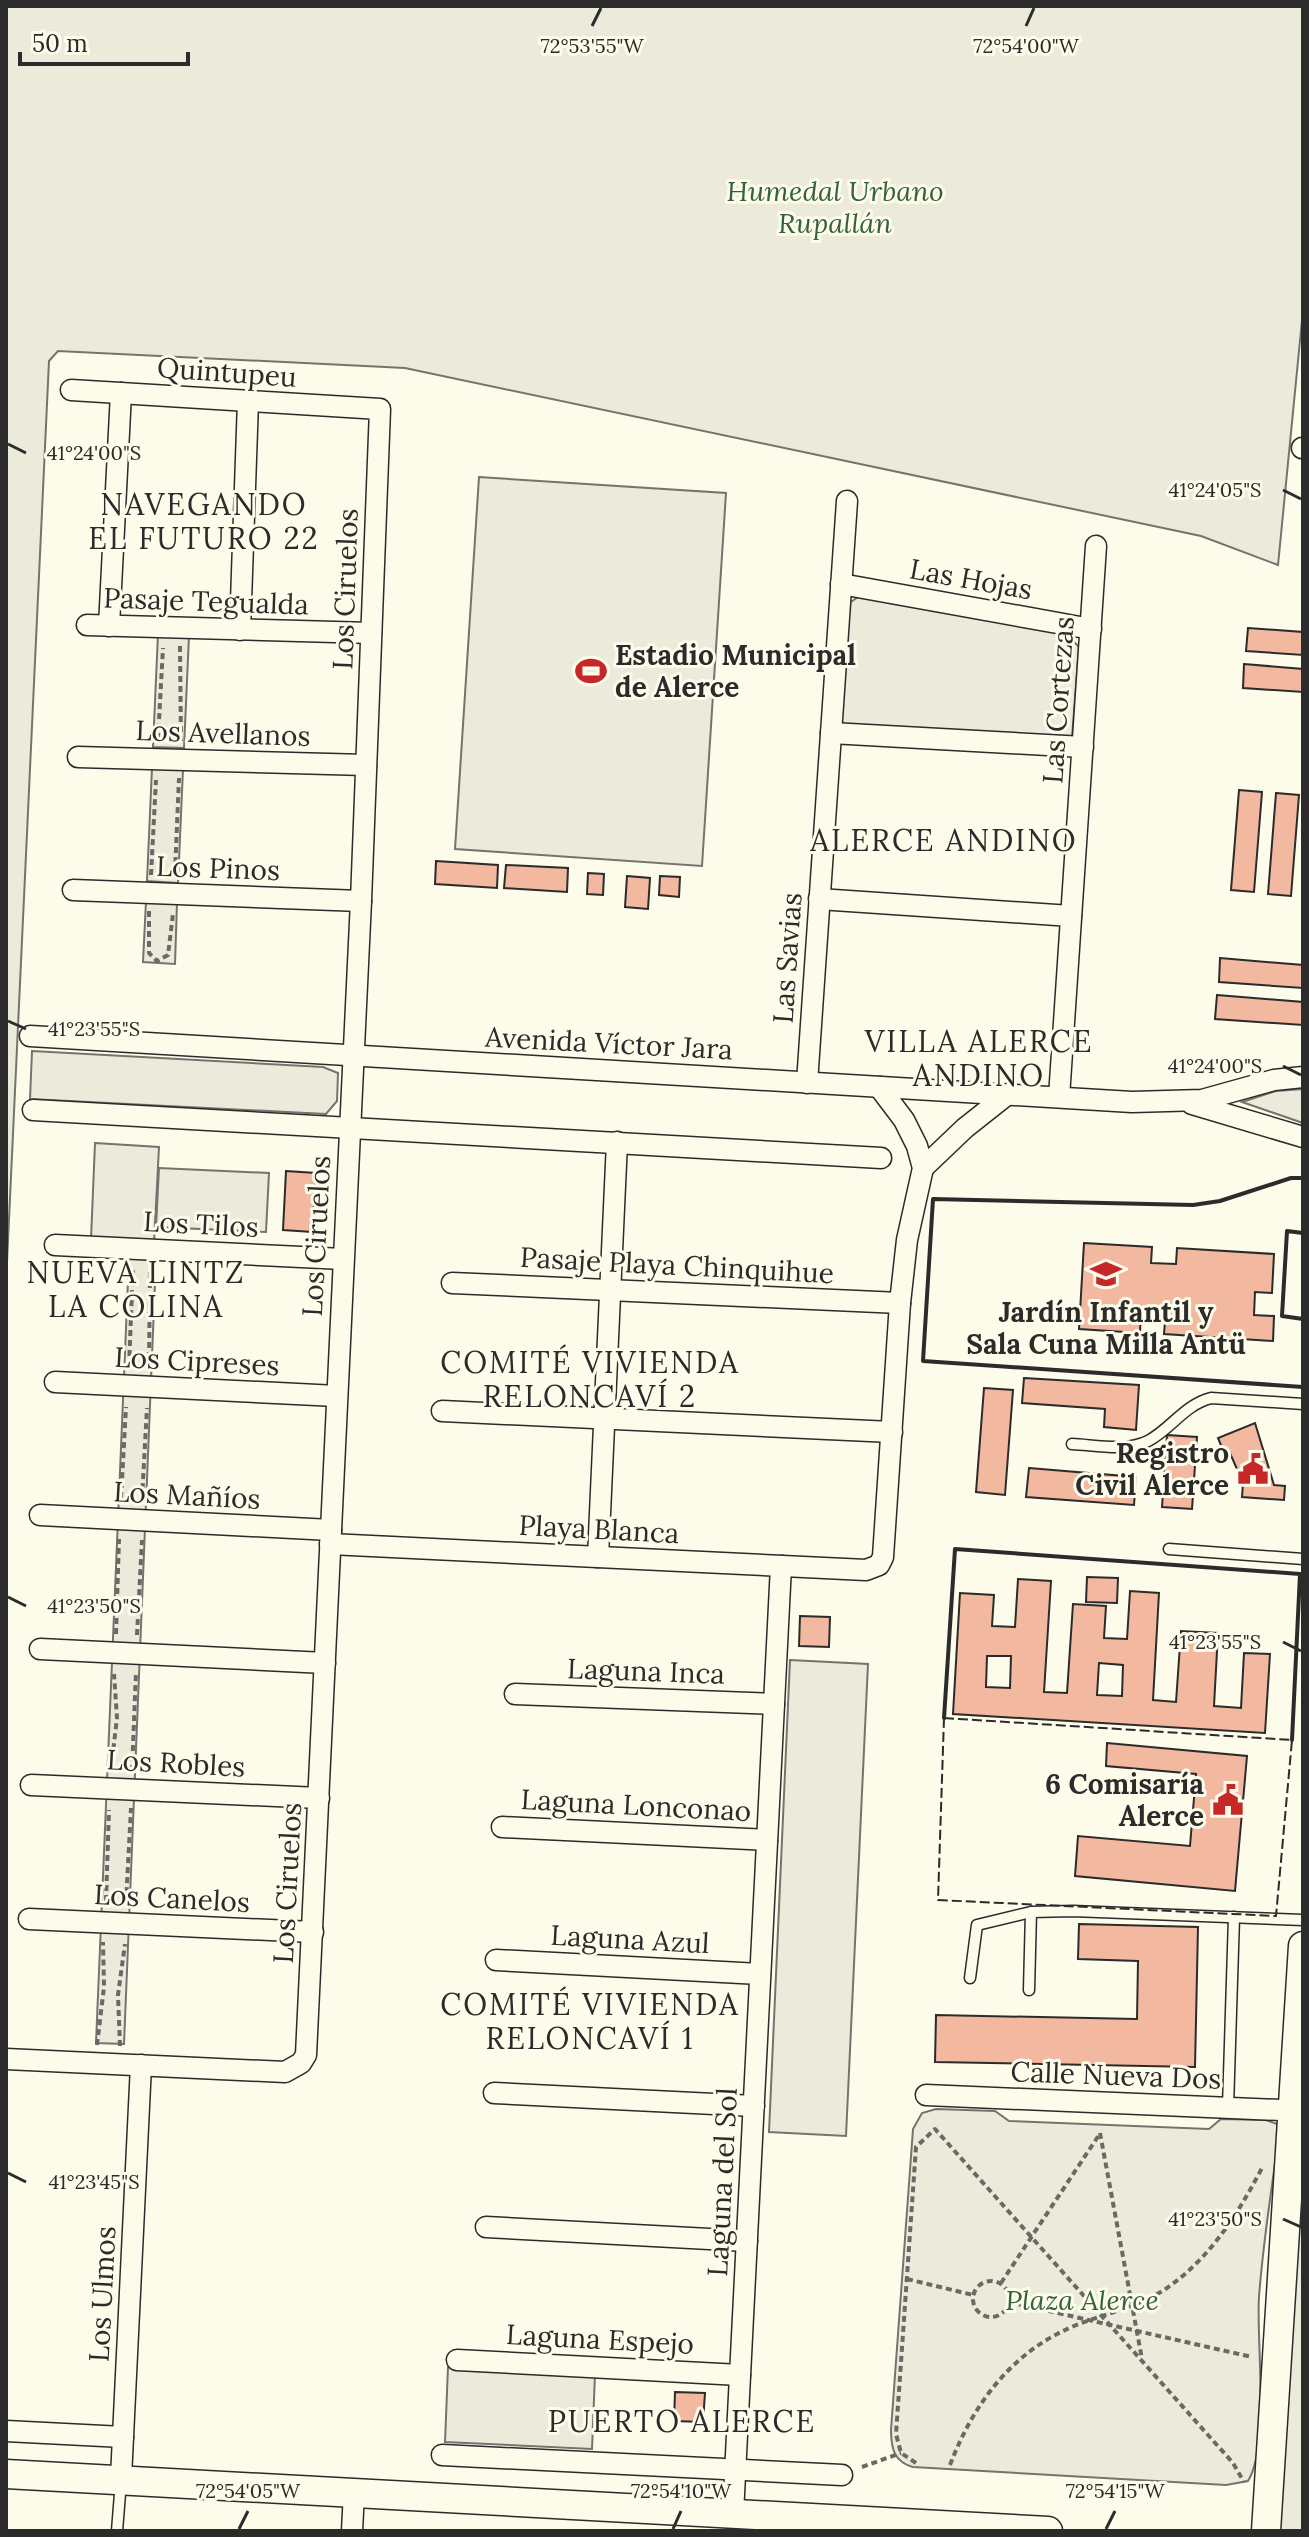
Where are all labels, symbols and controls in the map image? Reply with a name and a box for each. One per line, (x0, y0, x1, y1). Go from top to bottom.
scale bar (20, 16, 188, 66)
text: 50 m (32, 28, 88, 59)
text: 72°53'55"W (541, 33, 645, 58)
text: 72°54'00"W (973, 33, 1080, 58)
park label: Humedal Urbano Rupallán (727, 173, 943, 241)
street label: Quintupeu (156, 349, 298, 395)
text: 41°24'00"S (47, 440, 141, 465)
text: 41°24'05"S (1169, 477, 1261, 502)
district label: NAVEGANDO EL FUTURO 22 (88, 485, 320, 557)
street label: Los Ciruelos (324, 508, 366, 670)
street label: Las Hojas (907, 551, 1035, 607)
street label: Pasaje Tegualda (103, 579, 309, 623)
street label: Las Cortezas (1034, 615, 1082, 785)
place label: Estadio Municipal de Alerce (615, 637, 856, 705)
sports icon: Estadio Municipal de Alerce (574, 654, 608, 688)
street label: Los Avellanos (135, 712, 311, 754)
district label: ALERCE ANDINO (809, 821, 1078, 859)
street label: Los Pinos (155, 848, 281, 888)
street label: Las Savias (764, 891, 810, 1025)
text: 41°23'55"S (48, 1016, 140, 1041)
street label: Avenida Víctor Jara (483, 1018, 734, 1067)
district label: VILLA ALERCE ANDINO (864, 1022, 1093, 1094)
text: 41°24'00"S (1168, 1053, 1262, 1078)
street label: Los Ciruelos (294, 1155, 338, 1317)
street label: Los Tilos (142, 1203, 260, 1245)
street label: Pasaje Playa Chinquihue (519, 1239, 835, 1291)
district label: NUEVA LINTZ LA COLINA (27, 1253, 245, 1325)
school or university icon: Jardín Infantil y Sala Cuna Milla Antü (1089, 1257, 1123, 1291)
place label: Jardín Infantil y Sala Cuna Milla Antü (966, 1294, 1246, 1362)
street label: Los Cipreses (114, 1339, 280, 1383)
district label: COMITÉ VIVIENDA RELONCAVÍ 2 (440, 1343, 740, 1415)
place label: Registro Civil Alerce (1075, 1435, 1229, 1503)
public building icon: Registro Civil Alerce (1236, 1452, 1270, 1486)
street label: Los Mañíos (113, 1473, 261, 1517)
street label: Playa Blanca (518, 1507, 680, 1551)
text: 41°23'50"S (47, 1593, 141, 1618)
text: 41°23'55"S (1169, 1629, 1261, 1654)
street label: Laguna Inca (567, 1650, 725, 1692)
street label: Los Robles (106, 1741, 246, 1785)
place label: 6 Comisaría Alerce (1045, 1766, 1204, 1834)
street label: Laguna Lonconao (520, 1781, 752, 1829)
public building icon: 6 Comisaría Alerce (1211, 1783, 1245, 1817)
street label: Los Ciruelos (265, 1802, 309, 1964)
street label: Los Canelos (93, 1876, 251, 1920)
street label: Laguna Azul (550, 1917, 710, 1961)
district label: COMITÉ VIVIENDA RELONCAVÍ 1 (440, 1985, 740, 2057)
street label: Calle Nueva Dos (1010, 2053, 1222, 2097)
street label: Laguna del Sol (699, 2087, 745, 2277)
text: 41°23'45"S (48, 2169, 140, 2194)
text: 41°23'50"S (1168, 2206, 1262, 2231)
street label: Los Ulmos (80, 2225, 124, 2363)
park label: Plaza Alerce (1005, 2282, 1159, 2318)
street label: Laguna Espejo (505, 2316, 695, 2362)
district label: PUERTO ALERCE (548, 2402, 816, 2440)
text: 72°54'05"W (196, 2478, 301, 2503)
text: 72°54'10"W (631, 2478, 732, 2503)
text: 72°54'15"W (1066, 2478, 1165, 2503)

